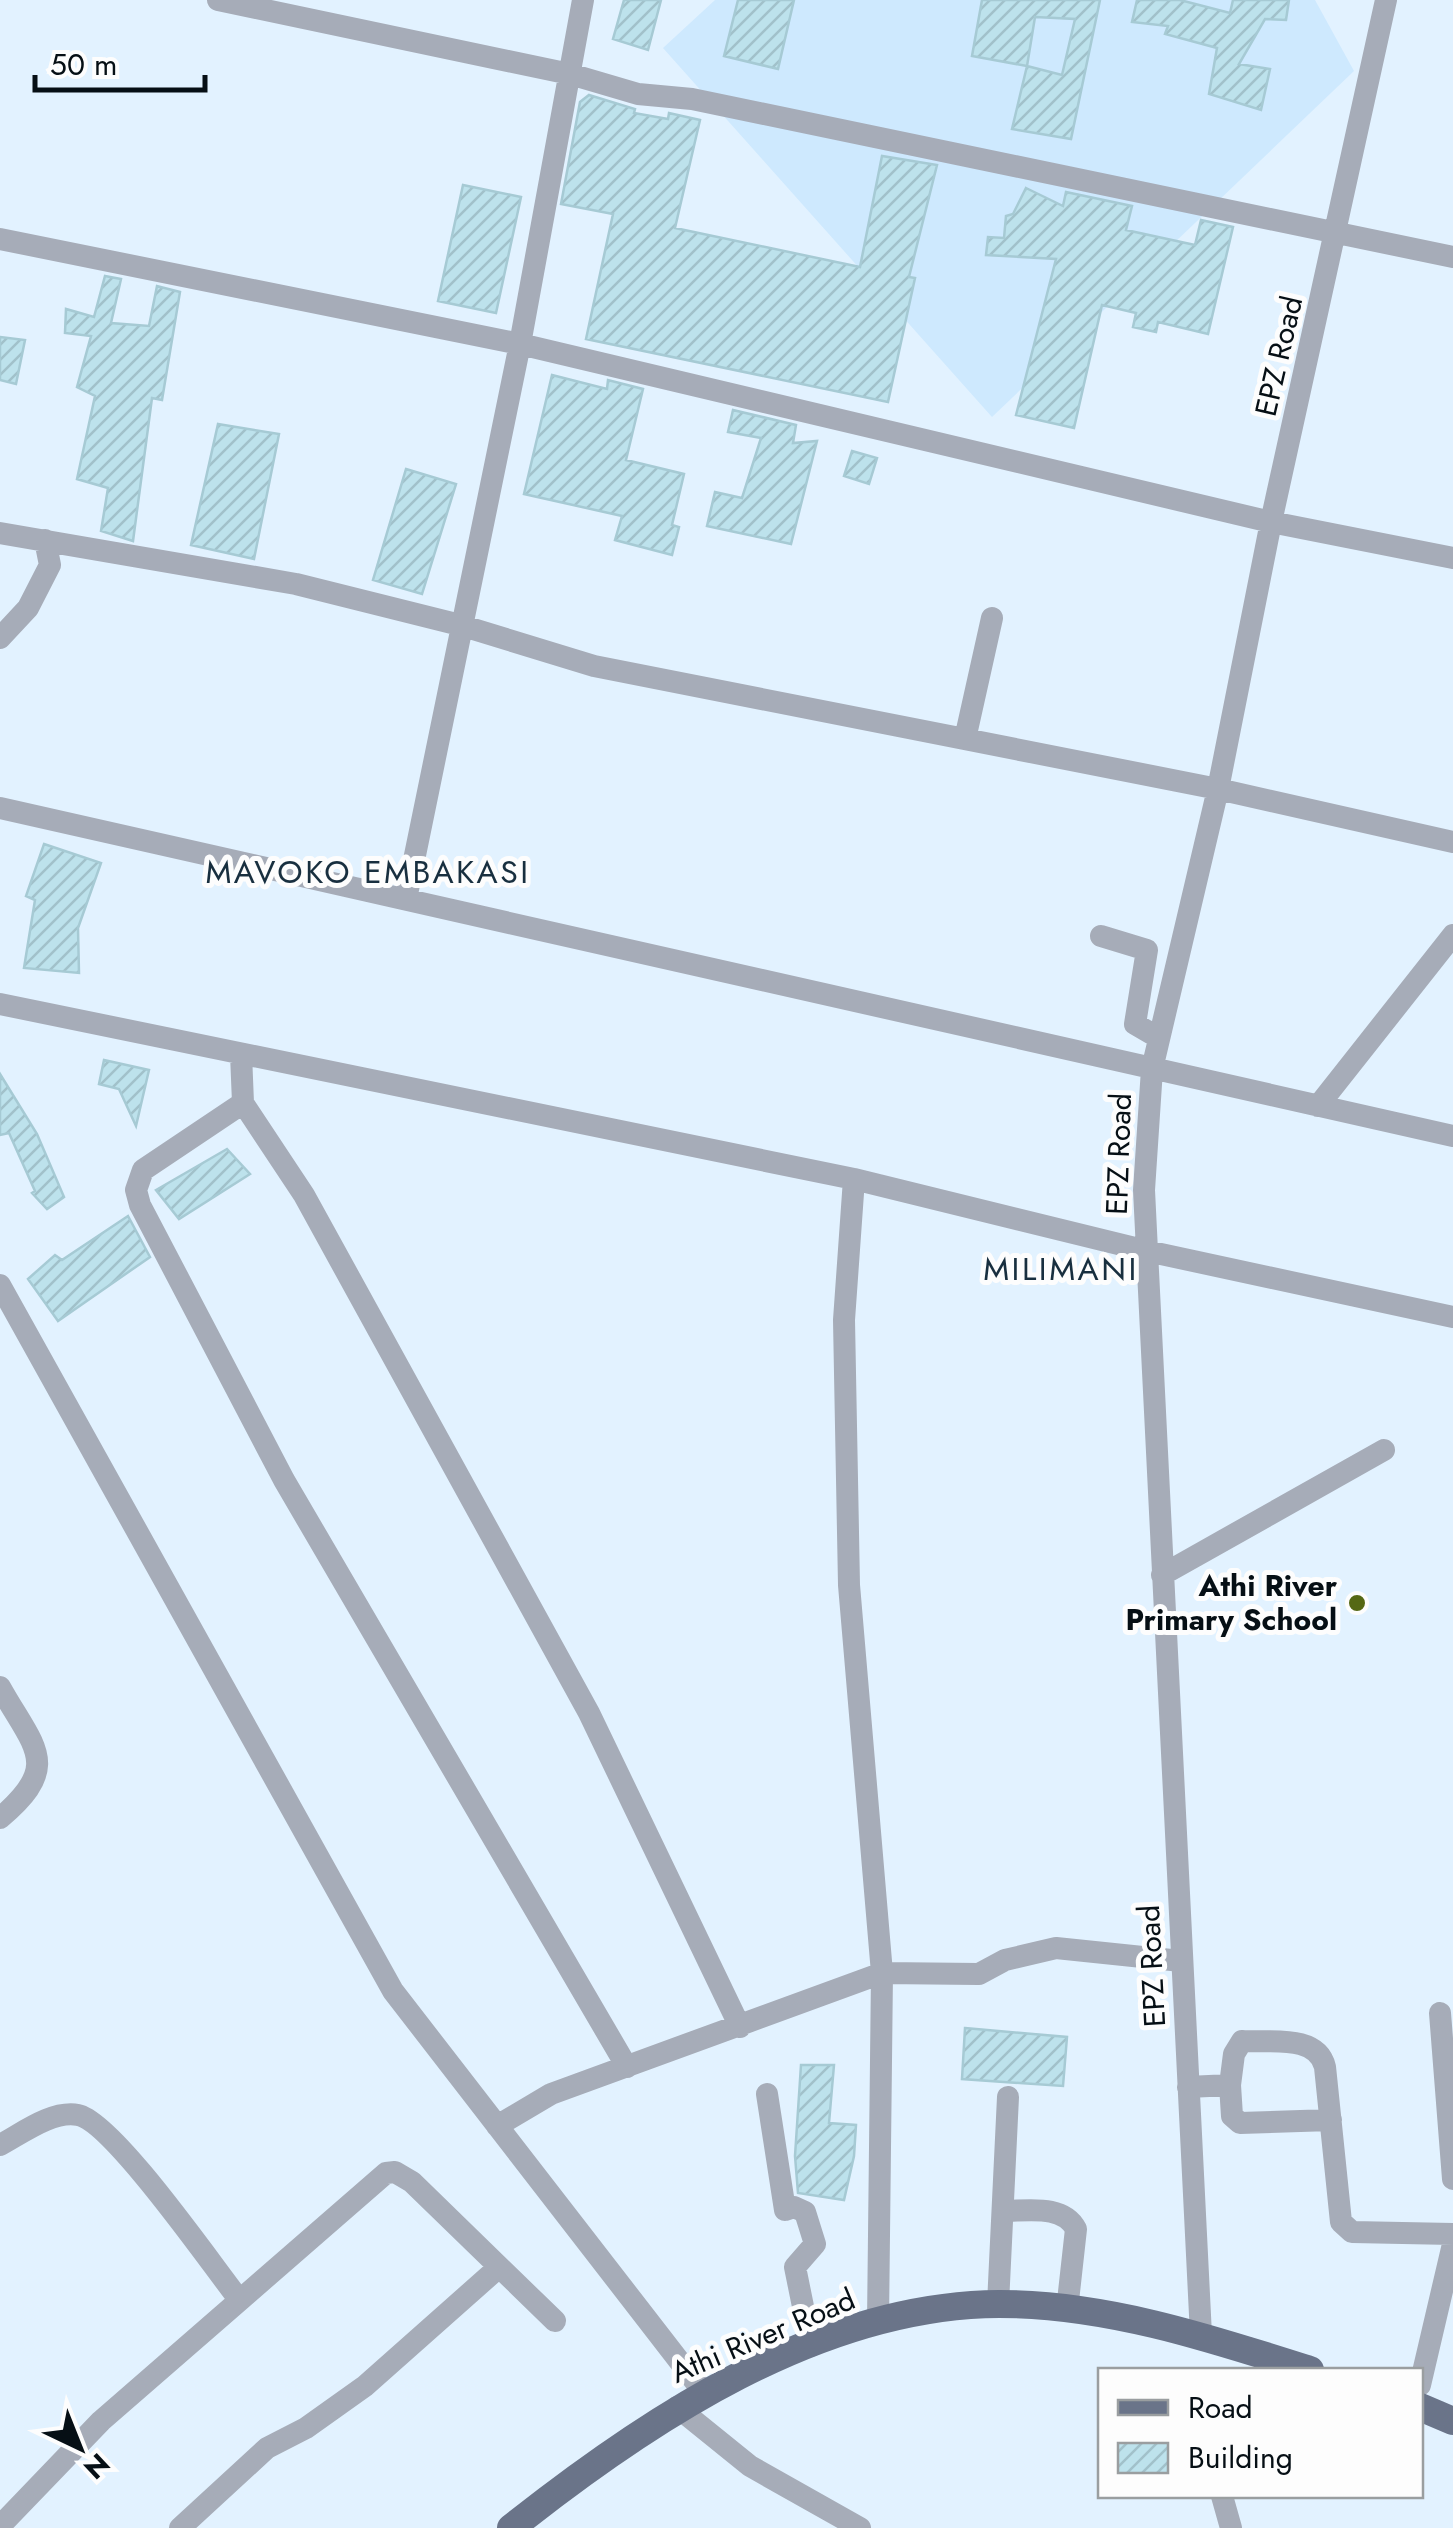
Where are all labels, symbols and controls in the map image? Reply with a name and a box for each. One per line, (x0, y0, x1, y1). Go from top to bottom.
scale bar (35, 30, 205, 92)
text: 50 m (50, 43, 117, 86)
street label: EPZ Road (1244, 292, 1313, 420)
district label: MAVOKO EMBAKASI (205, 849, 531, 895)
street label: EPZ Road (1095, 1092, 1142, 1216)
district label: MILIMANI (983, 1246, 1139, 1292)
place label: Athi River Primary School (1126, 1564, 1338, 1641)
marker: Athi River Primary School (1346, 1592, 1368, 1614)
street label: EPZ Road (1127, 1904, 1176, 2028)
street label: Athi River Road (664, 2277, 862, 2394)
legend (1098, 2368, 1423, 2498)
text: Road (1188, 2386, 1253, 2429)
north arrow (30, 2398, 130, 2498)
text: Building (1188, 2436, 1293, 2479)
text: N (75, 2443, 119, 2488)

